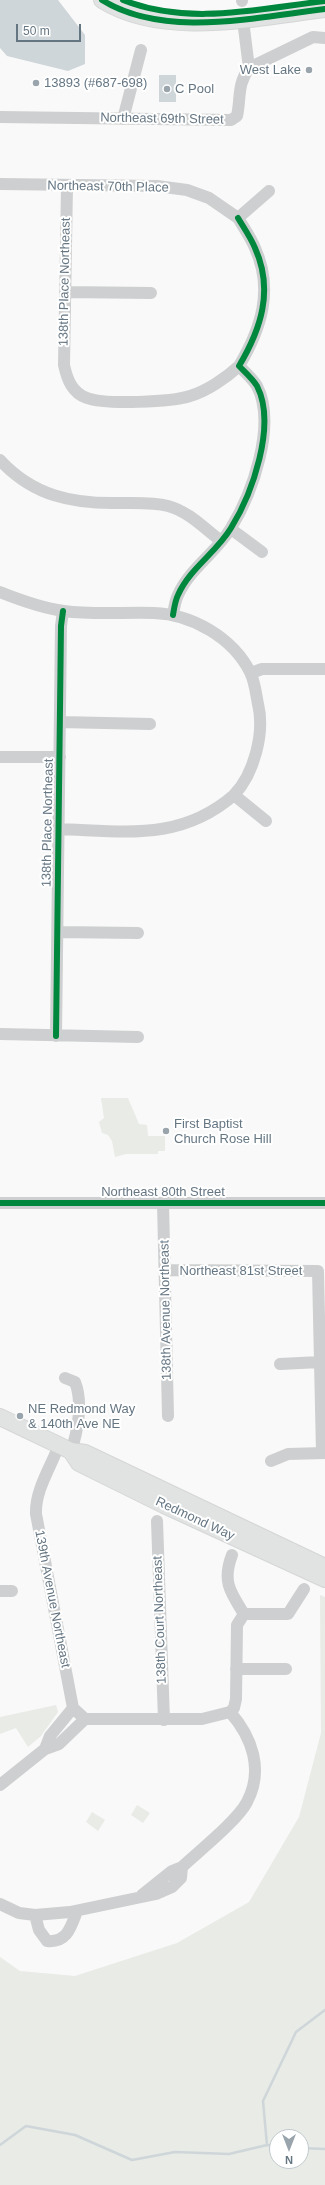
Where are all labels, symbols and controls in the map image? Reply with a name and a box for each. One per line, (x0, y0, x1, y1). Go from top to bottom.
scale bar (18, 16, 83, 42)
text: 50 m (23, 24, 50, 38)
place label: West Lake (240, 62, 301, 78)
marker: West Lake (304, 65, 314, 75)
place label: 13893 (#687-698) (44, 75, 147, 91)
marker: 13893 (#687-698) (31, 78, 41, 88)
place label: C Pool (175, 81, 214, 97)
marker: C Pool (162, 84, 172, 94)
street label: Northeast 69th Street (100, 110, 224, 128)
street label: Northeast 70th Place (47, 178, 169, 196)
street label: 138th Place Northeast (56, 218, 74, 346)
street label: 138th Place Northeast (39, 759, 57, 887)
place label: First Baptist Church Rose Hill (174, 1116, 272, 1147)
marker: First Baptist Church Rose Hill (161, 1126, 171, 1136)
street label: Northeast 80th Street (101, 1184, 225, 1200)
street label: 138th Avenue Northeast (157, 1240, 175, 1380)
street label: Northeast 81st Street (180, 1263, 302, 1279)
place label: NE Redmond Way & 140th Ave NE (28, 1401, 135, 1432)
marker: NE Redmond Way & 140th Ave NE (15, 1411, 25, 1421)
street label: Redmond Way (153, 1494, 237, 1544)
street label: 139th Avenue Northeast (31, 1529, 73, 1669)
street label: 138th Court Northeast (150, 1556, 170, 1684)
north arrow (269, 2129, 309, 2169)
text: N (285, 2154, 293, 2166)

